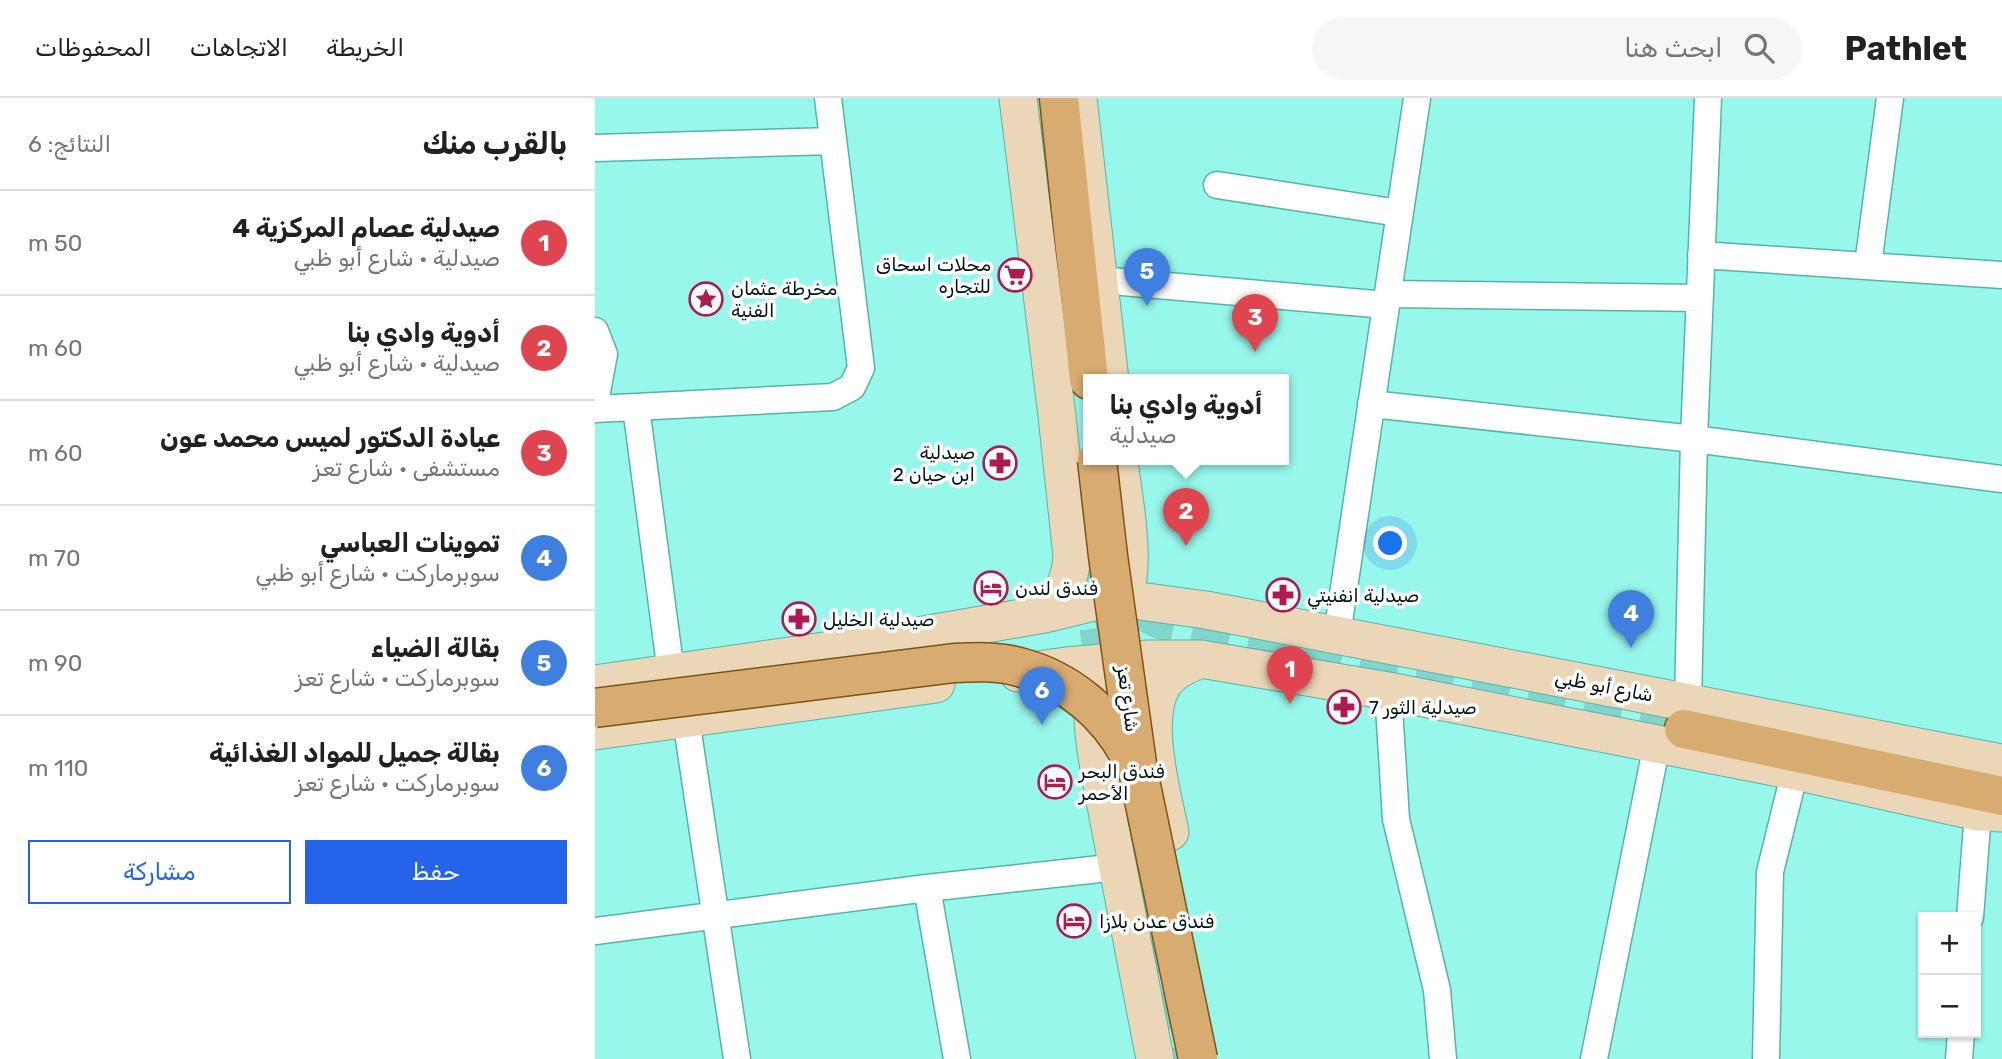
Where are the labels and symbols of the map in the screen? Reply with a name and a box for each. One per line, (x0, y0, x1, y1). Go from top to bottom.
pin: 5 (1124, 248, 1170, 306)
place label: محلات اسحاق للتجاره (876, 253, 991, 298)
supermarket icon: محلات اسحاق للتجاره (996, 256, 1034, 294)
place label: مخرطة عثمان الفنية (731, 277, 837, 322)
place icon: مخرطة عثمان الفنية (687, 280, 725, 318)
pin: 3 (1232, 294, 1278, 352)
place label: صيدلية ابن حيان 2 (893, 441, 975, 486)
pharmacy icon: صيدلية ابن حيان 2 (981, 444, 1019, 482)
pin: 2 (1163, 488, 1209, 546)
your location (1373, 526, 1407, 560)
hotel icon: فندق لندن (972, 569, 1010, 607)
pharmacy icon: صيدلية انفنيتي (1264, 576, 1302, 614)
place label: فندق لندن (1015, 577, 1098, 600)
place label: صيدلية انفنيتي (1307, 584, 1419, 610)
pin: 4 (1608, 590, 1654, 648)
pharmacy icon: صيدلية الخليل (780, 600, 818, 638)
place label: صيدلية الخليل (823, 608, 934, 631)
pin: 1 (1267, 646, 1313, 704)
street label: شارع تعز (1110, 663, 1144, 734)
street label: شارع أبو ظبي (1552, 665, 1655, 710)
pin: 6 (1019, 667, 1065, 725)
pharmacy icon: صيدلية الثور 7 (1325, 688, 1363, 726)
place label: صيدلية الثور 7 (1369, 696, 1477, 719)
place label: فندق البحر الأحمر (1078, 760, 1164, 805)
hotel icon: فندق البحر الأحمر (1036, 763, 1074, 801)
hotel icon: فندق عدن بلازا (1055, 902, 1093, 940)
place label: فندق عدن بلازا (1099, 910, 1214, 933)

